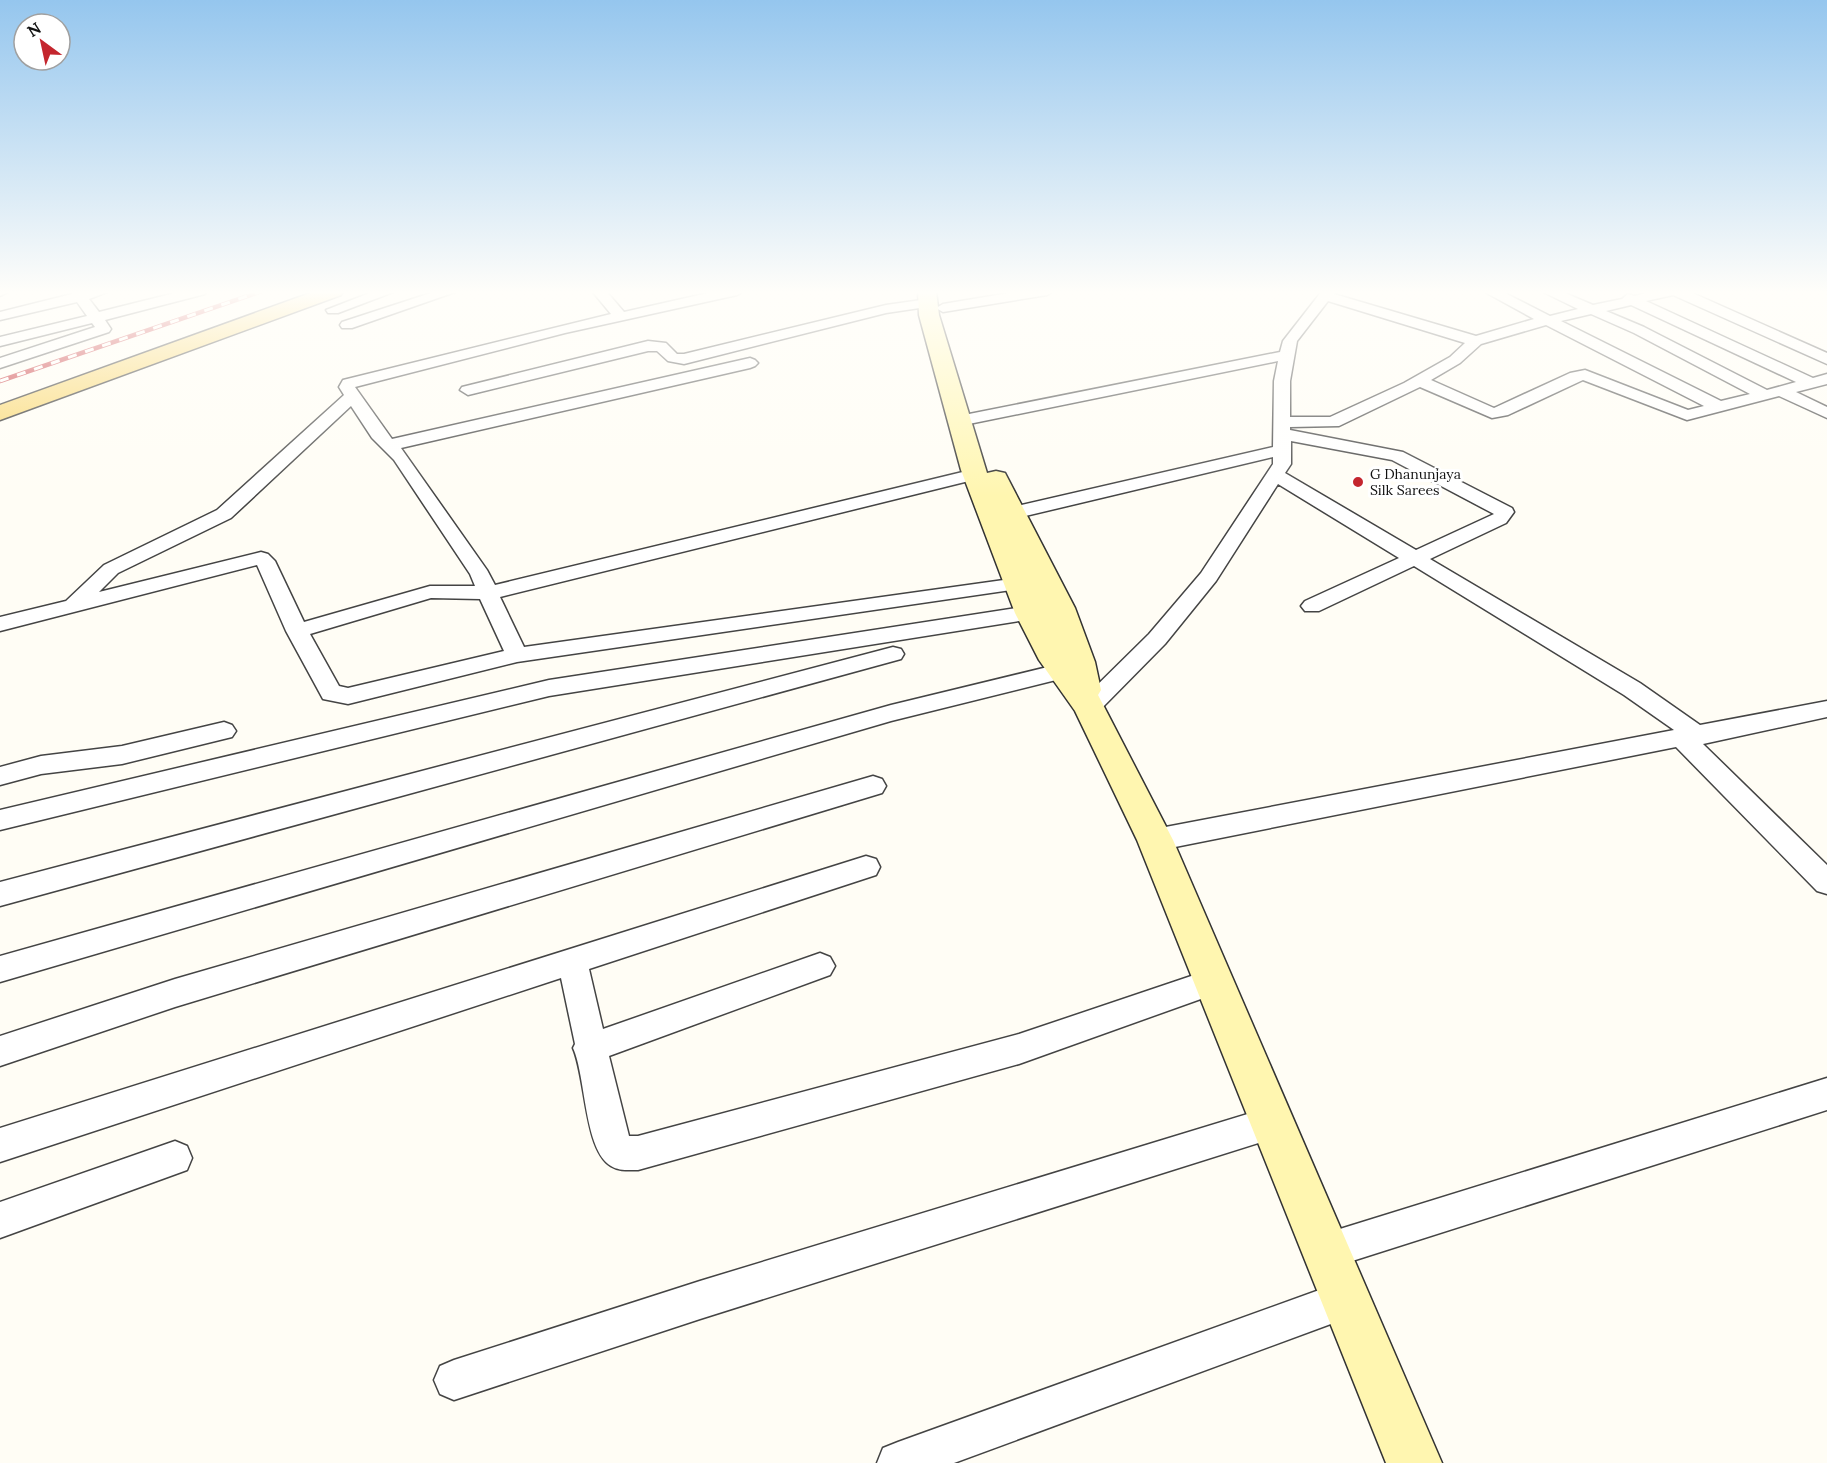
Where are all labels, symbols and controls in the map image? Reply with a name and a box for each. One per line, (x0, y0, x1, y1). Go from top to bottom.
north arrow (12, 12, 72, 72)
text: N (23, 18, 44, 41)
place label: G Dhanunjaya Silk Sarees (1370, 465, 1461, 499)
marker: G Dhanunjaya Silk Sarees (1351, 475, 1365, 489)

